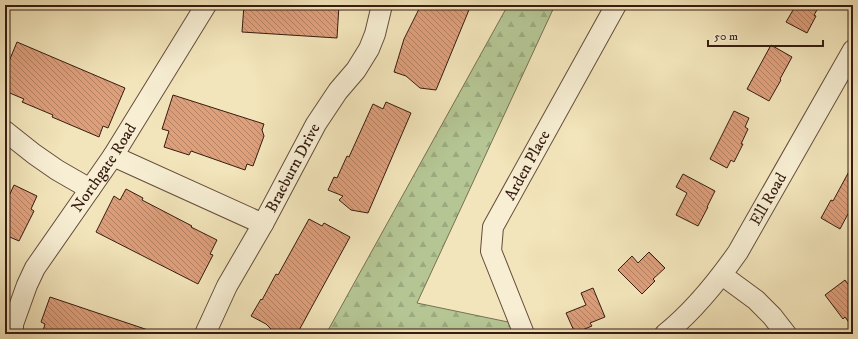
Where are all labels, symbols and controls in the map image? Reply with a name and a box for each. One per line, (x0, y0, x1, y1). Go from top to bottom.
scale bar (708, 22, 823, 48)
text: 50 m (714, 29, 738, 44)
street label: Northgate Road (67, 119, 141, 216)
street label: Braeburn Drive (261, 120, 325, 216)
street label: Arden Place (500, 126, 555, 204)
street label: Ell Road (745, 169, 791, 229)

